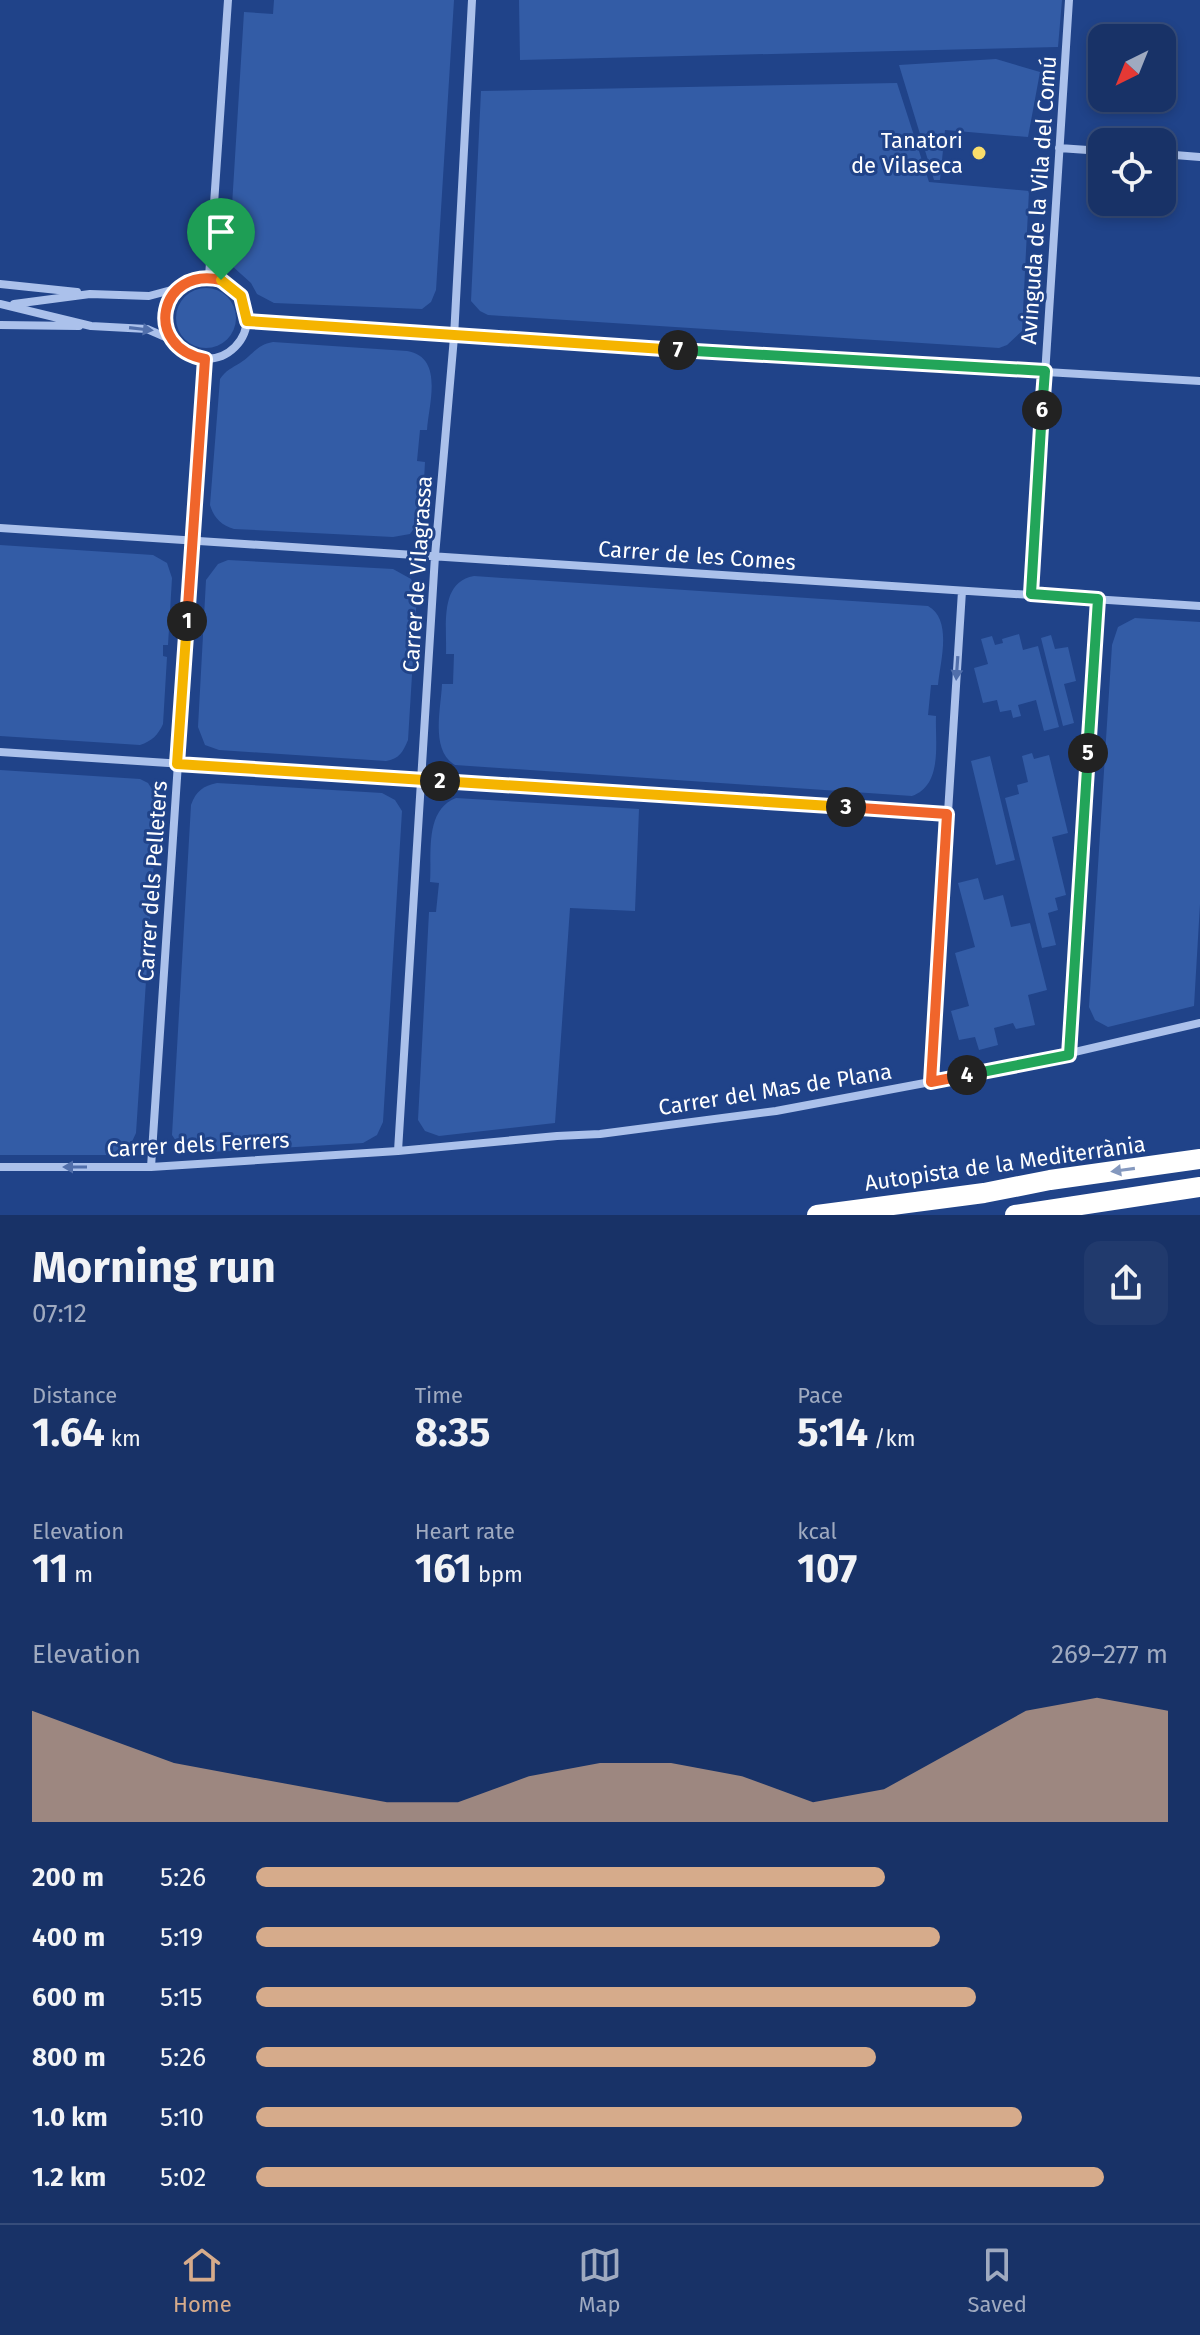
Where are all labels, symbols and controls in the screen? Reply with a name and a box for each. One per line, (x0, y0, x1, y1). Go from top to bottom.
north arrow (1088, 24, 1176, 112)
map controls (1088, 24, 1176, 216)
street label: Avinguda de la Vila del Comú (1015, 55, 1062, 345)
place label: Tanatori de Vilaseca (851, 127, 963, 179)
button: locate (1088, 128, 1176, 216)
marker: Tanatori de Vilaseca (970, 144, 988, 162)
pin (187, 198, 255, 280)
icon: arrive (199, 210, 243, 254)
one-way arrow (129, 323, 154, 336)
pin: 7 (658, 330, 698, 370)
text: 7 (673, 336, 683, 363)
pin: 6 (1022, 390, 1062, 430)
text: 6 (1036, 396, 1048, 423)
street label: Carrer de Vilagrassa (397, 475, 438, 673)
street label: Carrer de les Comes (597, 535, 797, 576)
pin: 1 (167, 601, 207, 641)
text: 1 (182, 607, 192, 634)
one-way arrow (950, 656, 963, 681)
pin: 5 (1068, 733, 1108, 773)
text: 5 (1082, 739, 1094, 766)
pin: 2 (420, 761, 460, 801)
text: 2 (434, 767, 446, 794)
street label: Carrer dels Pelleters (132, 780, 173, 982)
pin: 3 (826, 787, 866, 827)
text: 3 (840, 793, 852, 820)
pin: 4 (947, 1055, 987, 1095)
street label: Carrer del Mas de Plana (657, 1058, 894, 1121)
text: 4 (961, 1061, 973, 1088)
street label: Carrer dels Ferrers (106, 1126, 290, 1163)
street label: Autopista de la Mediterrània (863, 1130, 1147, 1197)
one-way arrow (62, 1161, 87, 1173)
one-way arrow (1110, 1164, 1135, 1177)
text: Morning run (32, 1241, 276, 1294)
button: share (1084, 1241, 1168, 1325)
text: 07:12 (32, 1298, 87, 1329)
text: Distance (32, 1382, 117, 1409)
text: Time (415, 1382, 463, 1409)
text: Pace (797, 1382, 843, 1409)
text: 1.64 (32, 1409, 105, 1457)
text: 8:35 (415, 1409, 490, 1457)
text: 5:14 (797, 1409, 868, 1457)
text: km (105, 1425, 141, 1452)
text: /km (868, 1425, 916, 1452)
text: Elevation (32, 1518, 124, 1545)
text: Heart rate (415, 1518, 515, 1545)
text: kcal (797, 1518, 837, 1545)
text: 11 (32, 1545, 68, 1593)
text: 161 (415, 1545, 472, 1593)
text: 107 (797, 1545, 857, 1593)
text: m (68, 1561, 93, 1588)
text: bpm (472, 1561, 523, 1588)
text: Elevation (32, 1639, 141, 1670)
text: 269–277 m (1051, 1639, 1168, 1670)
text: 200 m (32, 1862, 104, 1893)
text: 5:26 (160, 1862, 206, 1893)
text: 400 m (32, 1922, 105, 1953)
text: 5:19 (160, 1922, 203, 1953)
text: 600 m (32, 1982, 105, 2013)
text: 5:15 (160, 1982, 203, 2013)
text: 800 m (32, 2042, 106, 2073)
text: 5:26 (160, 2042, 206, 2073)
text: 1.0 km (32, 2102, 108, 2133)
text: 5:10 (160, 2102, 204, 2133)
text: 1.2 km (32, 2162, 106, 2193)
text: 5:02 (160, 2162, 206, 2193)
tab: Home (173, 2243, 232, 2318)
tab: Map (578, 2243, 622, 2318)
tab: Saved (968, 2243, 1027, 2318)

